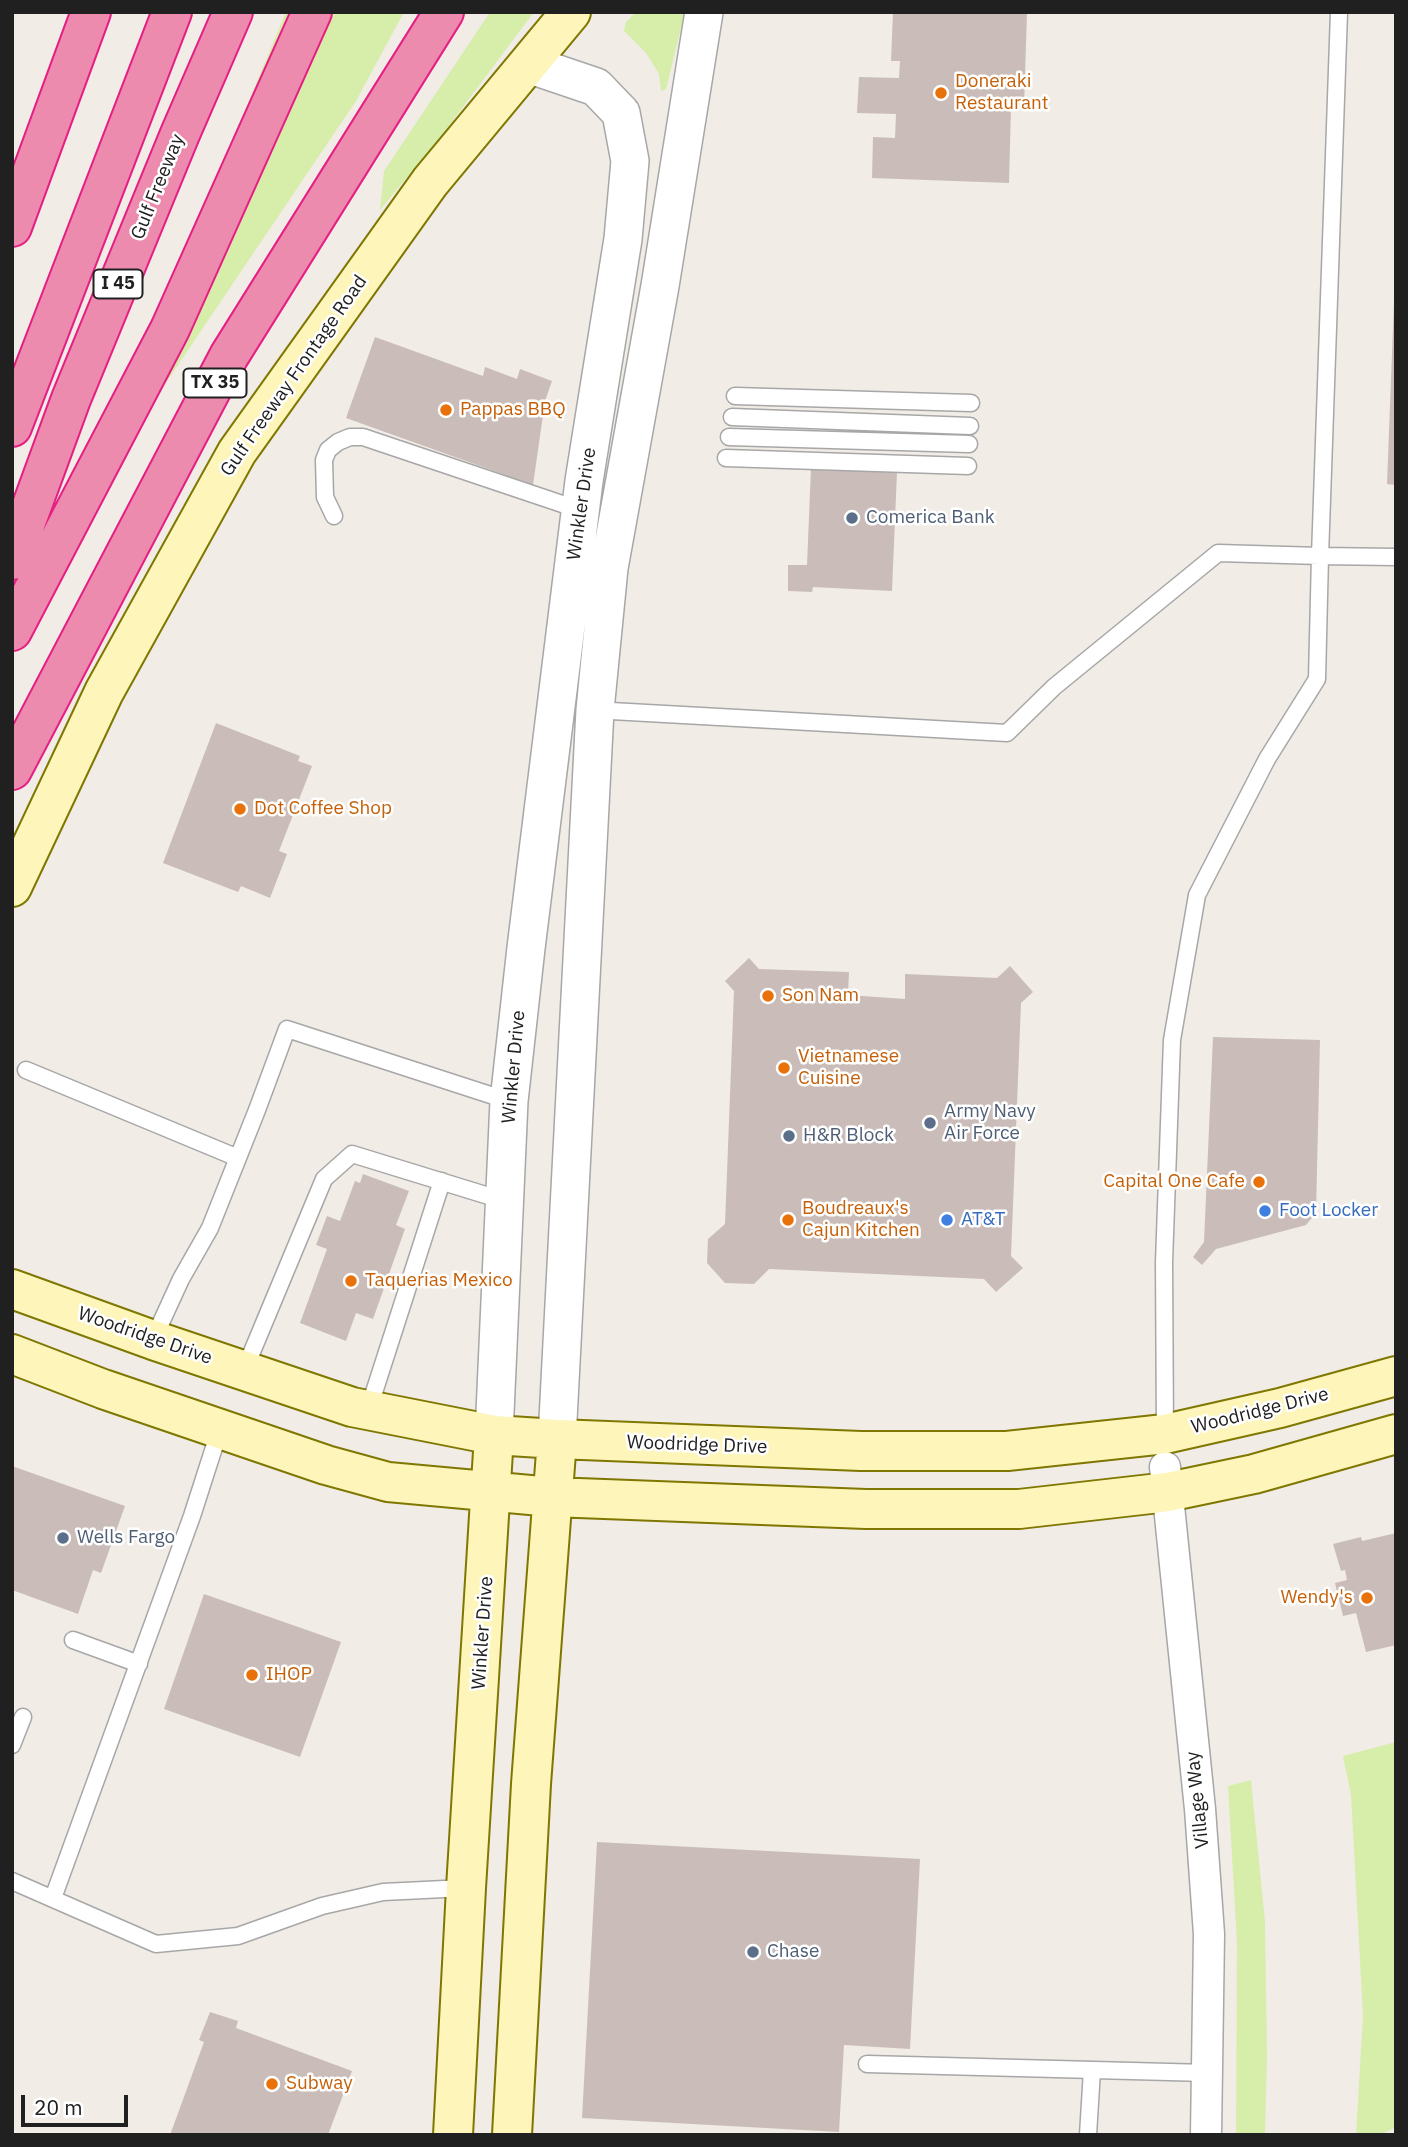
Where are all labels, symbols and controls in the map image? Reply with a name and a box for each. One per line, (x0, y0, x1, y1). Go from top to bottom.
place label: Doneraki Restaurant (955, 71, 1049, 115)
marker: Doneraki Restaurant (933, 85, 949, 101)
street label: Gulf Freeway (127, 131, 189, 243)
road number: I 45 (94, 270, 142, 298)
street label: Gulf Freeway Frontage Road (216, 271, 372, 481)
road number: TX 35 (184, 368, 246, 398)
place label: Pappas BBQ (460, 399, 566, 421)
marker: Pappas BBQ (438, 402, 454, 418)
street label: Winkler Drive (563, 446, 601, 562)
place label: Comerica Bank (866, 507, 995, 529)
marker: Comerica Bank (844, 510, 860, 526)
place label: Dot Coffee Shop (254, 798, 392, 820)
marker: Dot Coffee Shop (232, 801, 248, 817)
place label: Son Nam (782, 985, 859, 1007)
marker: Son Nam (760, 988, 776, 1004)
street label: Winkler Drive (498, 1009, 530, 1125)
place label: Vietnamese Cuisine (798, 1046, 899, 1090)
marker: Vietnamese Cuisine (776, 1060, 792, 1076)
place label: Army Navy Air Force (944, 1101, 1036, 1145)
marker: Army Navy Air Force (922, 1115, 938, 1131)
place label: H&R Block (803, 1125, 894, 1147)
marker: H&R Block (781, 1128, 797, 1144)
place label: Capital One Cafe (1103, 1171, 1245, 1193)
marker: Capital One Cafe (1251, 1174, 1267, 1190)
place label: Boudreaux's Cajun Kitchen (802, 1198, 920, 1242)
place label: Foot Locker (1279, 1200, 1378, 1222)
marker: Foot Locker (1257, 1203, 1273, 1219)
place label: AT&T (961, 1209, 1005, 1231)
marker: Boudreaux's Cajun Kitchen (780, 1212, 796, 1228)
marker: AT&T (939, 1212, 955, 1228)
place label: Taquerias Mexico (365, 1270, 513, 1292)
marker: Taquerias Mexico (343, 1273, 359, 1289)
street label: Woodridge Drive (75, 1302, 215, 1370)
street label: Woodridge Drive (1189, 1383, 1331, 1439)
street label: Woodridge Drive (626, 1431, 768, 1459)
place label: Wells Fargo (77, 1527, 175, 1549)
marker: Wells Fargo (55, 1530, 71, 1546)
street label: Winkler Drive (468, 1576, 498, 1690)
place label: Wendy's (1280, 1587, 1353, 1609)
marker: Wendy's (1359, 1590, 1375, 1606)
place label: IHOP (266, 1664, 312, 1686)
marker: IHOP (244, 1667, 260, 1683)
street label: Village Way (1182, 1750, 1214, 1850)
place label: Chase (767, 1941, 819, 1963)
marker: Chase (745, 1944, 761, 1960)
place label: Subway (286, 2073, 353, 2095)
marker: Subway (264, 2076, 280, 2092)
scale bar (24, 2080, 131, 2124)
text: 20 m (34, 2093, 83, 2121)

